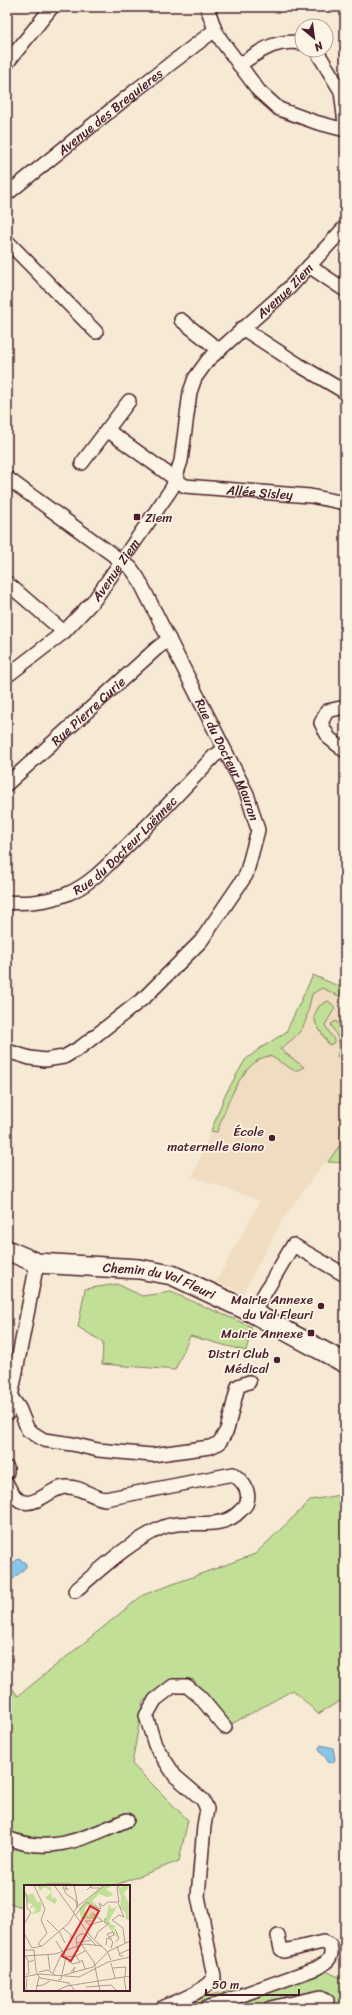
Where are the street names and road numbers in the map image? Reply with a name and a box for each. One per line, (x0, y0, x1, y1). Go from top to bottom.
street label: Avenue des Breguieres (51, 62, 168, 161)
street label: Avenue Ziem (250, 257, 319, 324)
street label: Allée Sisley (225, 478, 294, 506)
street label: Avenue Ziem (85, 533, 145, 607)
street label: Rue Pierre Curie (45, 670, 131, 751)
street label: Rue du Docteur Mauran (189, 694, 266, 824)
street label: Rue du Docteur Laënnec (68, 790, 183, 901)
street label: Chemin du Val Fleuri (102, 1255, 220, 1306)

